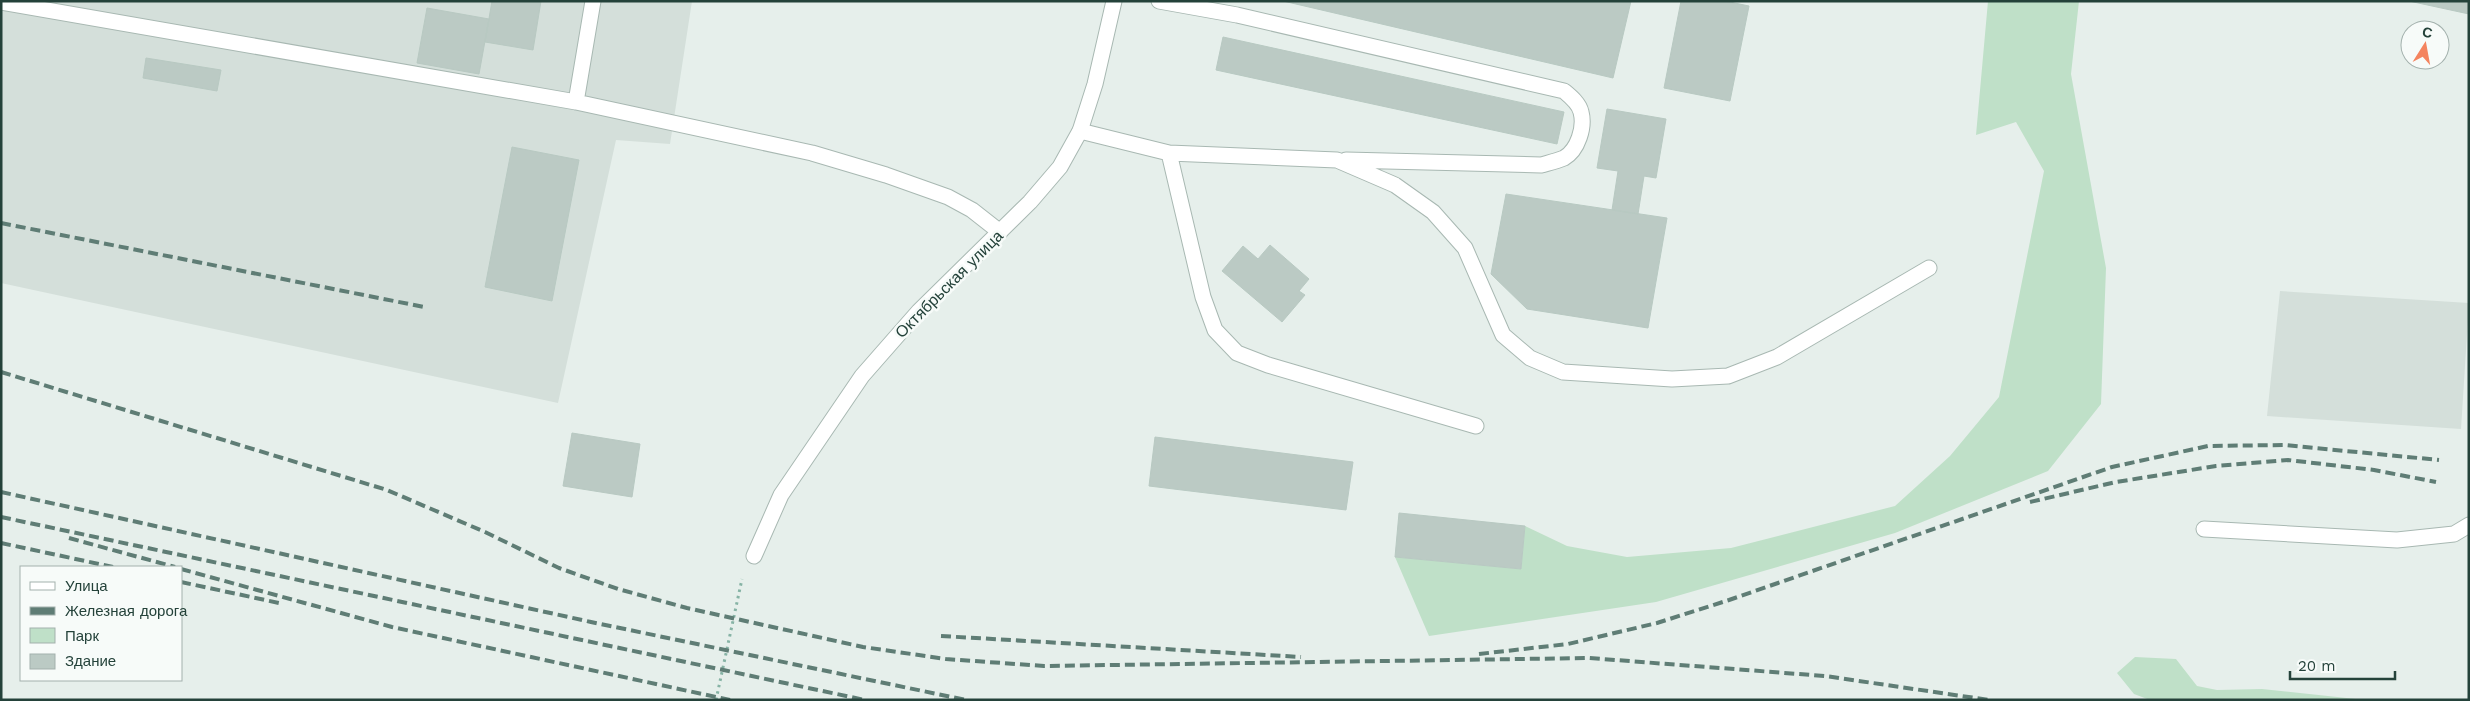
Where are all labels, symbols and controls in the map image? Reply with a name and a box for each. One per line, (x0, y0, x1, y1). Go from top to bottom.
north arrow (2400, 20, 2450, 70)
text: С (2421, 23, 2434, 41)
street label: Октябрьская улица (891, 226, 1007, 342)
legend (20, 566, 182, 681)
text: Улица (65, 577, 108, 595)
text: Железная дорога (65, 602, 188, 620)
text: Парк (65, 627, 99, 645)
scale bar (2290, 648, 2395, 680)
text: Здание (65, 652, 116, 670)
text: 20 m (2298, 657, 2336, 675)

